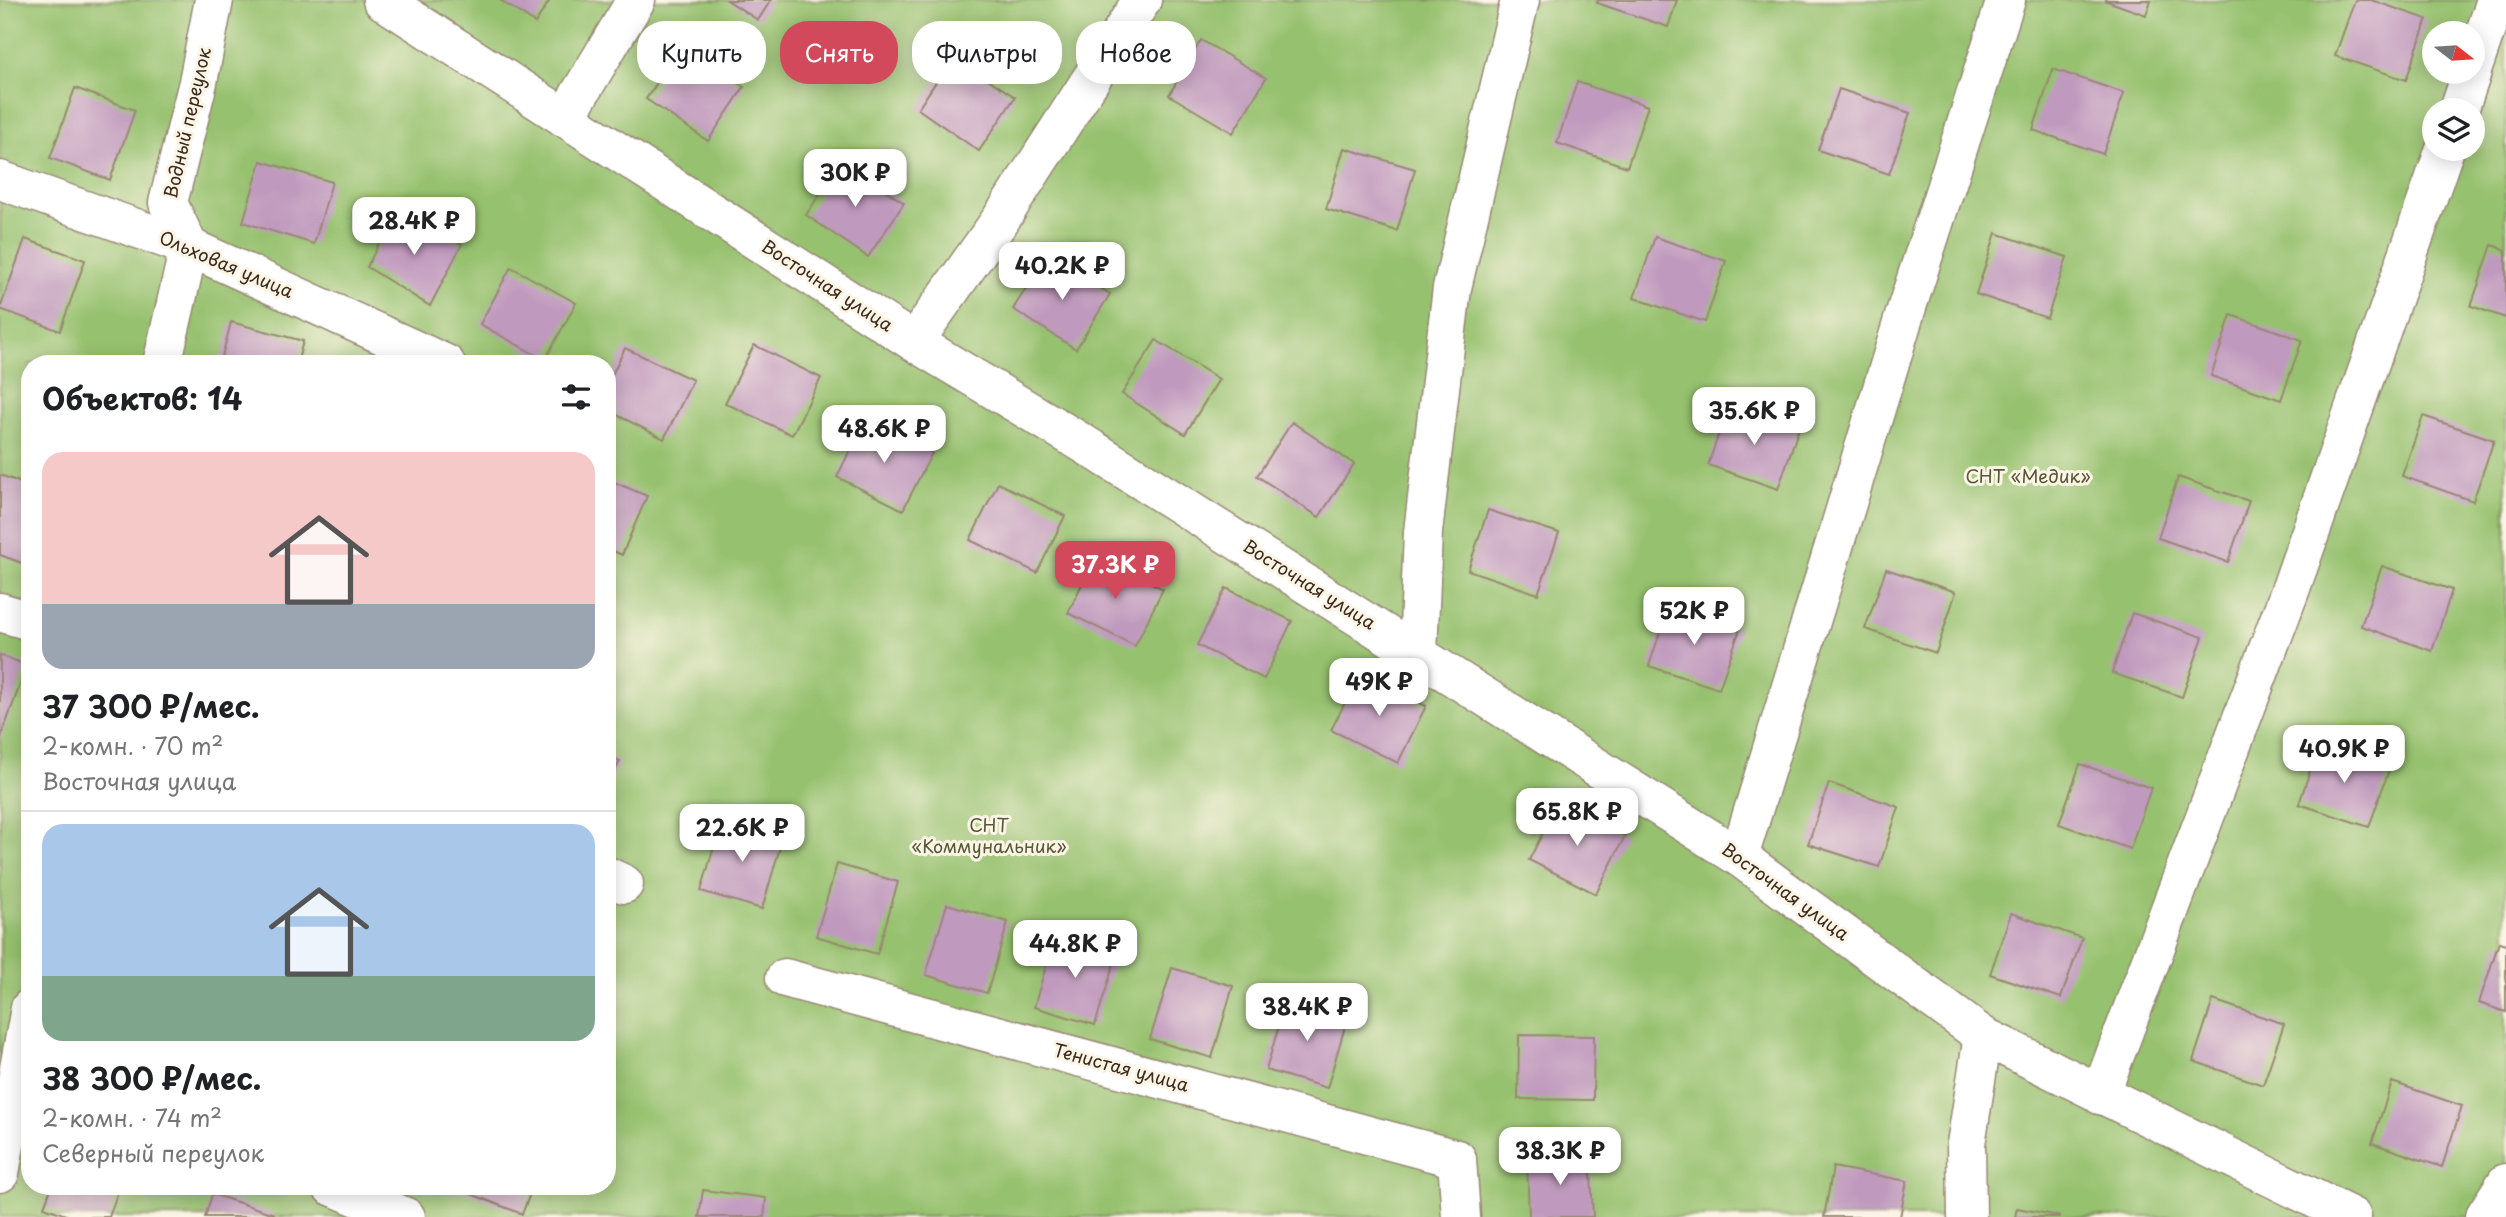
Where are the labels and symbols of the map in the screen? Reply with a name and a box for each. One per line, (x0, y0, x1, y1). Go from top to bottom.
north arrow (2422, 21, 2485, 84)
street label: Водный переулок (156, 44, 217, 201)
pin: 30K ₽ (806, 150, 904, 209)
pin: 28.4K ₽ (349, 198, 479, 257)
street label: Ольховая улица (155, 223, 298, 304)
street label: Восточная улица (757, 232, 899, 338)
pin: 40.2K ₽ (997, 243, 1127, 302)
pin: 35.6K ₽ (1689, 388, 1819, 447)
pin: 48.6K ₽ (819, 406, 949, 465)
park label: СНТ «Медик» (1965, 462, 2091, 489)
street label: Восточная улица (1238, 532, 1382, 636)
pin: 37.3K ₽ (1050, 542, 1180, 601)
pin: 52K ₽ (1645, 588, 1743, 647)
pin: 49K ₽ (1330, 658, 1428, 718)
pin: 40.9K ₽ (2279, 726, 2409, 785)
pin: 65.8K ₽ (1512, 788, 1642, 848)
pin: 22.6K ₽ (677, 804, 807, 864)
park label: СНТ «Коммунальник» (911, 811, 1067, 859)
street label: Восточная улица (1716, 835, 1856, 947)
pin: 44.8K ₽ (1010, 920, 1140, 980)
pin: 38.4K ₽ (1242, 984, 1372, 1043)
street label: Тенистая улица (1051, 1035, 1193, 1098)
pin: 38.3K ₽ (1495, 1128, 1625, 1187)

